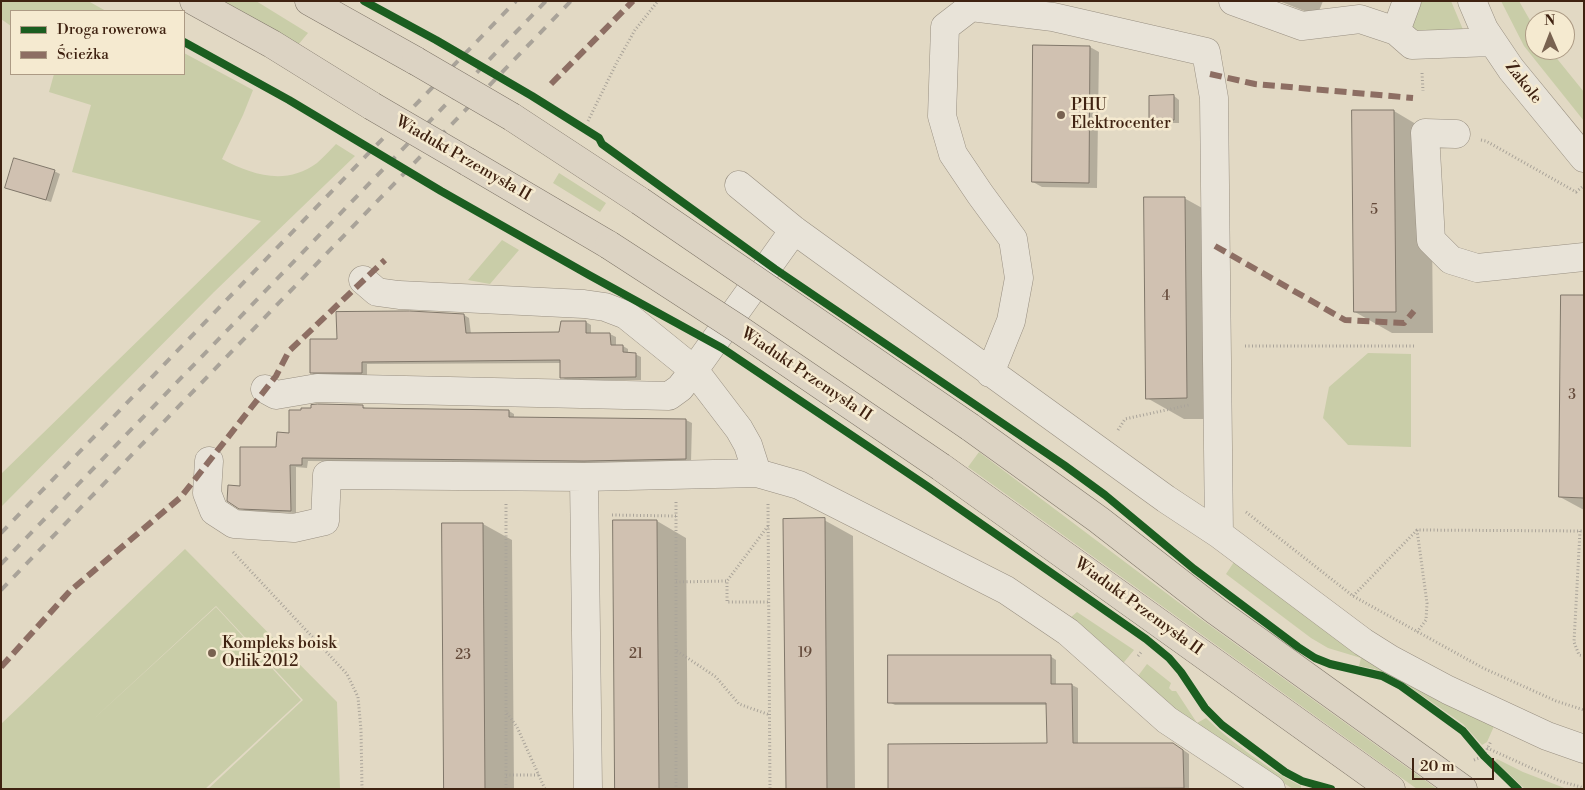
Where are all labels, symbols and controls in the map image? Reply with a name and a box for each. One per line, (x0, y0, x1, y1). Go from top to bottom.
legend (10, 10, 185, 75)
north arrow (1525, 10, 1575, 60)
text: N (1544, 12, 1555, 30)
text: Droga rowerowa (57, 20, 167, 39)
text: Ścieżka (57, 45, 109, 64)
street label: Zakole (1501, 58, 1545, 108)
place label: PHU Elektrocenter (1071, 96, 1171, 134)
marker: PHU Elektrocenter (1055, 109, 1067, 121)
street label: Wiadukt Przemysła II (392, 112, 534, 206)
house number: 5 (1370, 203, 1378, 219)
house number: 4 (1162, 289, 1170, 305)
street label: Wiadukt Przemysła II (737, 324, 875, 426)
house number: 3 (1568, 388, 1576, 404)
street label: Wiadukt Przemysła II (1070, 554, 1206, 660)
place label: Kompleks boisk Orlik 2012 (222, 634, 337, 672)
house number: 19 (798, 646, 812, 662)
marker: Kompleks boisk Orlik 2012 (206, 647, 218, 659)
house number: 21 (629, 647, 643, 663)
house number: 23 (455, 648, 471, 664)
scale bar (1415, 748, 1498, 780)
text: 20 m (1420, 757, 1455, 776)

